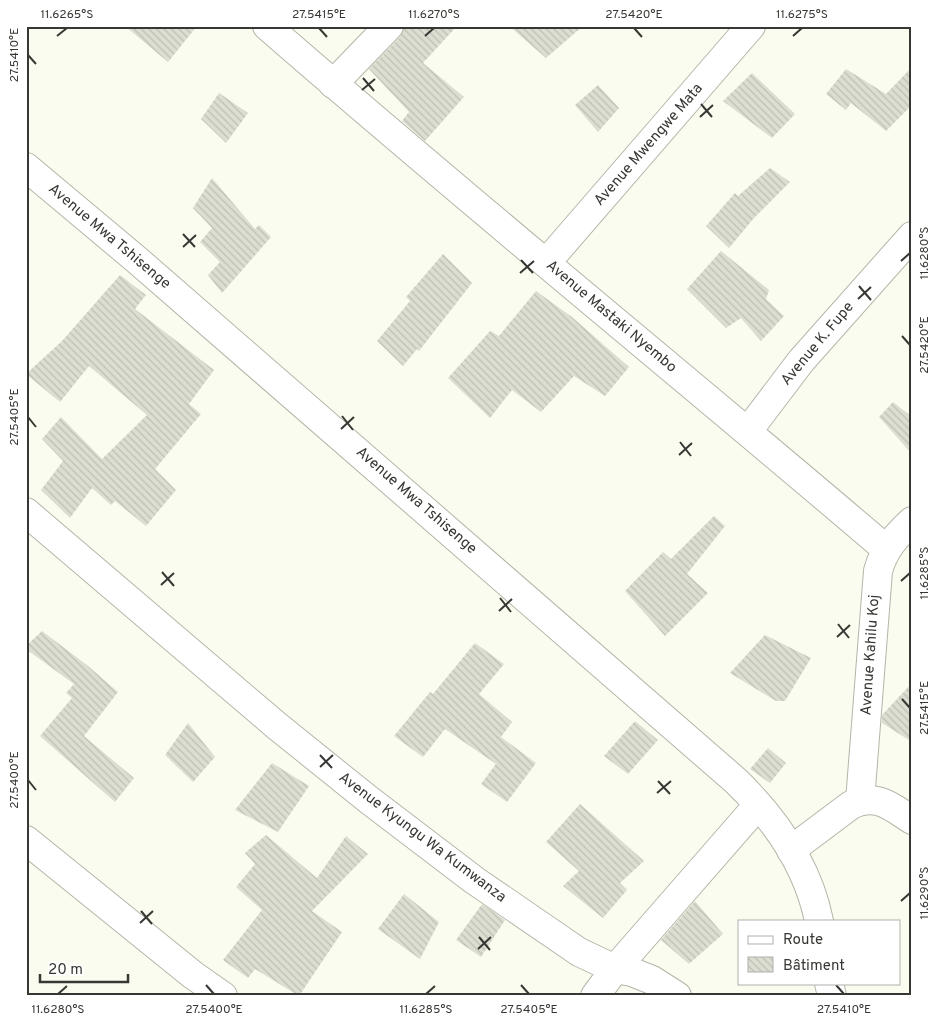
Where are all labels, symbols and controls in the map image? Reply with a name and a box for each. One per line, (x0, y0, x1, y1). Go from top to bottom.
text: 11.6265°S (41, 7, 93, 23)
text: 27.5415°E (292, 7, 346, 23)
text: 11.6270°S (408, 7, 460, 23)
text: 27.5420°E (605, 7, 663, 23)
text: 11.6275°S (776, 7, 828, 23)
text: 27.5410°E (7, 28, 23, 82)
street label: Avenue Mwengwe Mata (590, 80, 708, 210)
street label: Avenue Mwa Tshisenge (44, 180, 174, 294)
text: 11.6280°S (917, 226, 933, 280)
street label: Avenue Mastaki Nyembo (542, 257, 680, 377)
street label: Avenue K. Fupe (777, 298, 859, 390)
text: 27.5420°E (917, 316, 933, 374)
text: 27.5405°E (7, 388, 23, 446)
street label: Avenue Mwa Tshisenge (352, 443, 480, 559)
text: 11.6285°S (917, 547, 933, 599)
street label: Avenue Kahilu Koj (857, 594, 885, 716)
text: 27.5415°E (917, 681, 933, 735)
text: 27.5400°E (7, 751, 23, 809)
street label: Avenue Kyungu Wa Kumwanza (334, 769, 510, 907)
text: 11.6290°S (917, 867, 933, 919)
legend (738, 920, 900, 984)
text: Route (783, 931, 823, 950)
scale bar (40, 952, 128, 984)
text: Bâtiment (783, 957, 845, 976)
text: 20 m (48, 961, 83, 980)
text: 11.6280°S (31, 1002, 85, 1018)
text: 27.5400°E (185, 1002, 243, 1018)
text: 11.6285°S (400, 1002, 452, 1018)
text: 27.5405°E (500, 1002, 558, 1018)
text: 27.5410°E (817, 1002, 871, 1018)

